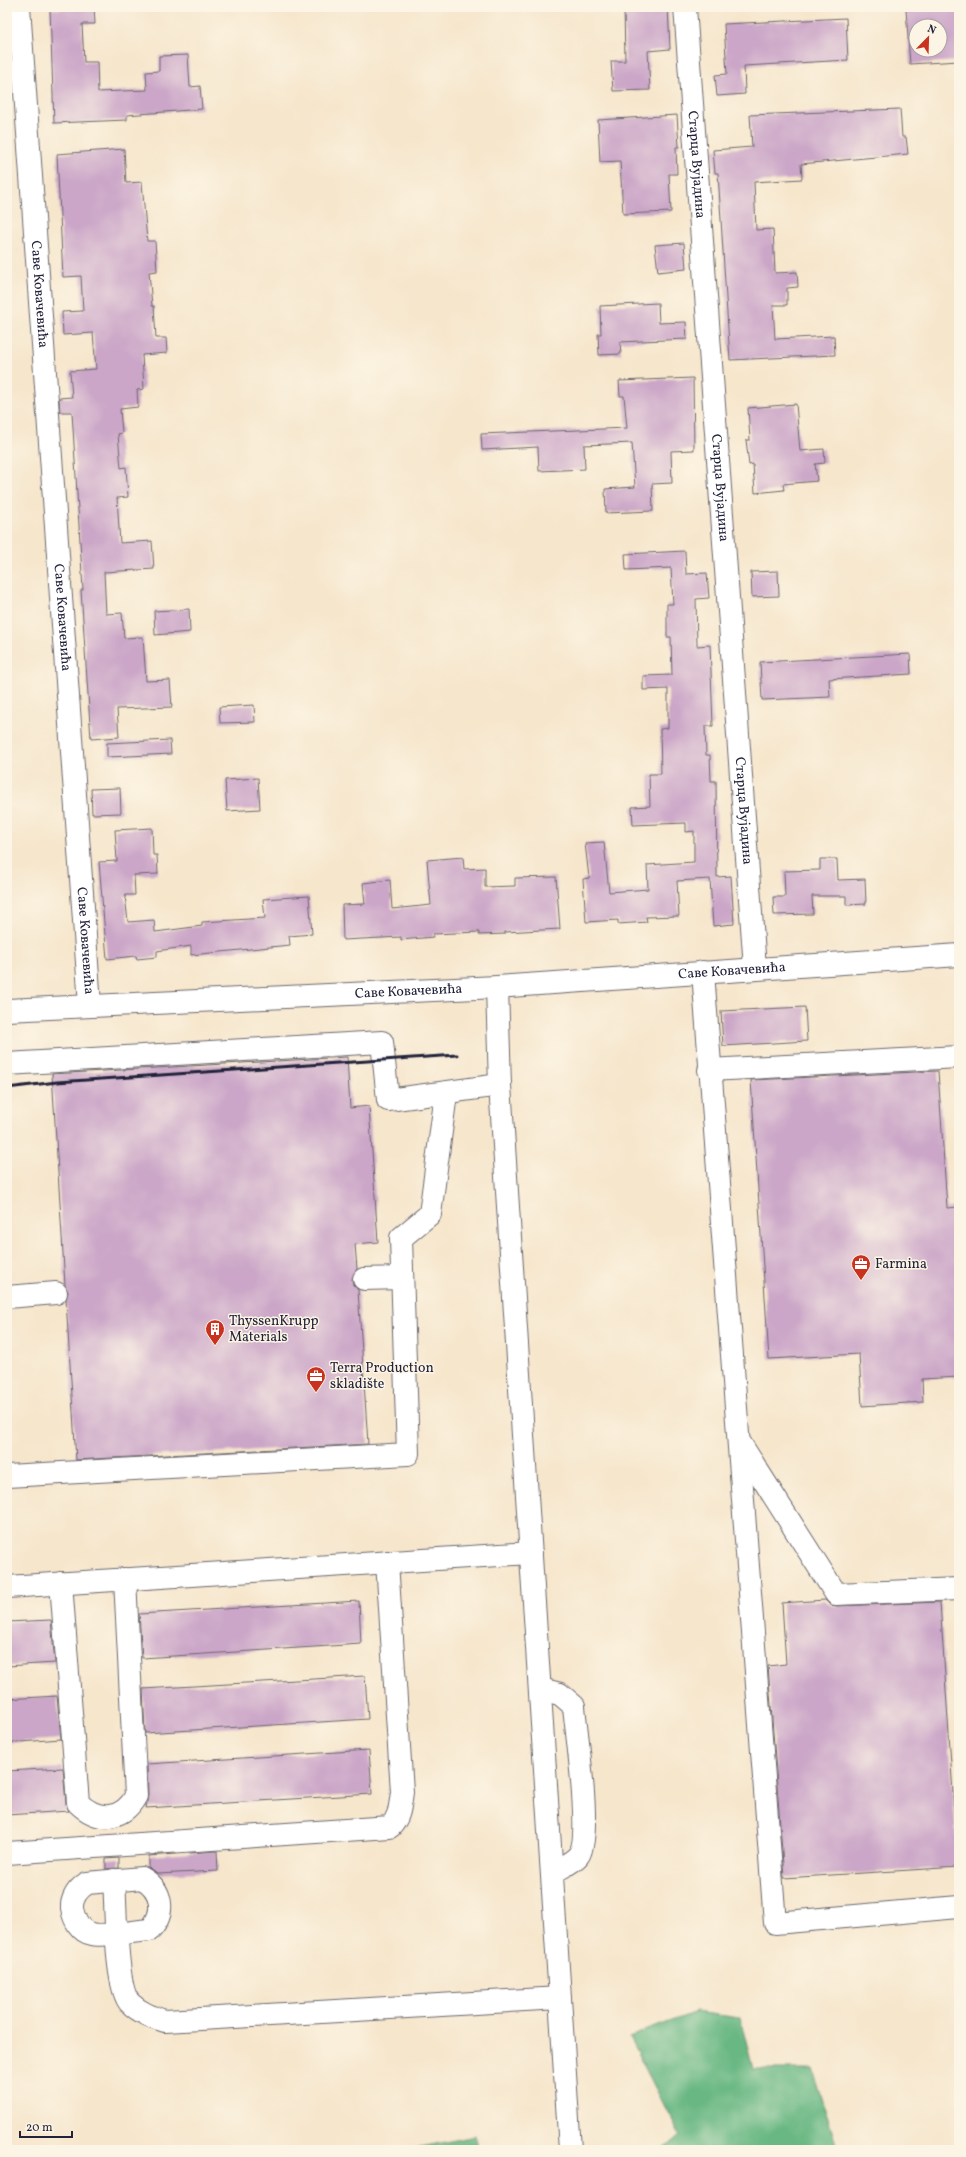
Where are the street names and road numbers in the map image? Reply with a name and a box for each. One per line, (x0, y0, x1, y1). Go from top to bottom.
street label: Старца Вујадина (683, 110, 710, 219)
street label: Саве Ковачевића (26, 240, 53, 349)
street label: Старца Вујадина (707, 433, 733, 542)
street label: Саве Ковачевића (49, 563, 76, 672)
street label: Старца Вујадина (730, 756, 757, 865)
street label: Саве Ковачевића (72, 886, 99, 995)
street label: Саве Ковачевића (677, 958, 786, 984)
street label: Саве Ковачевића (354, 979, 463, 1003)

